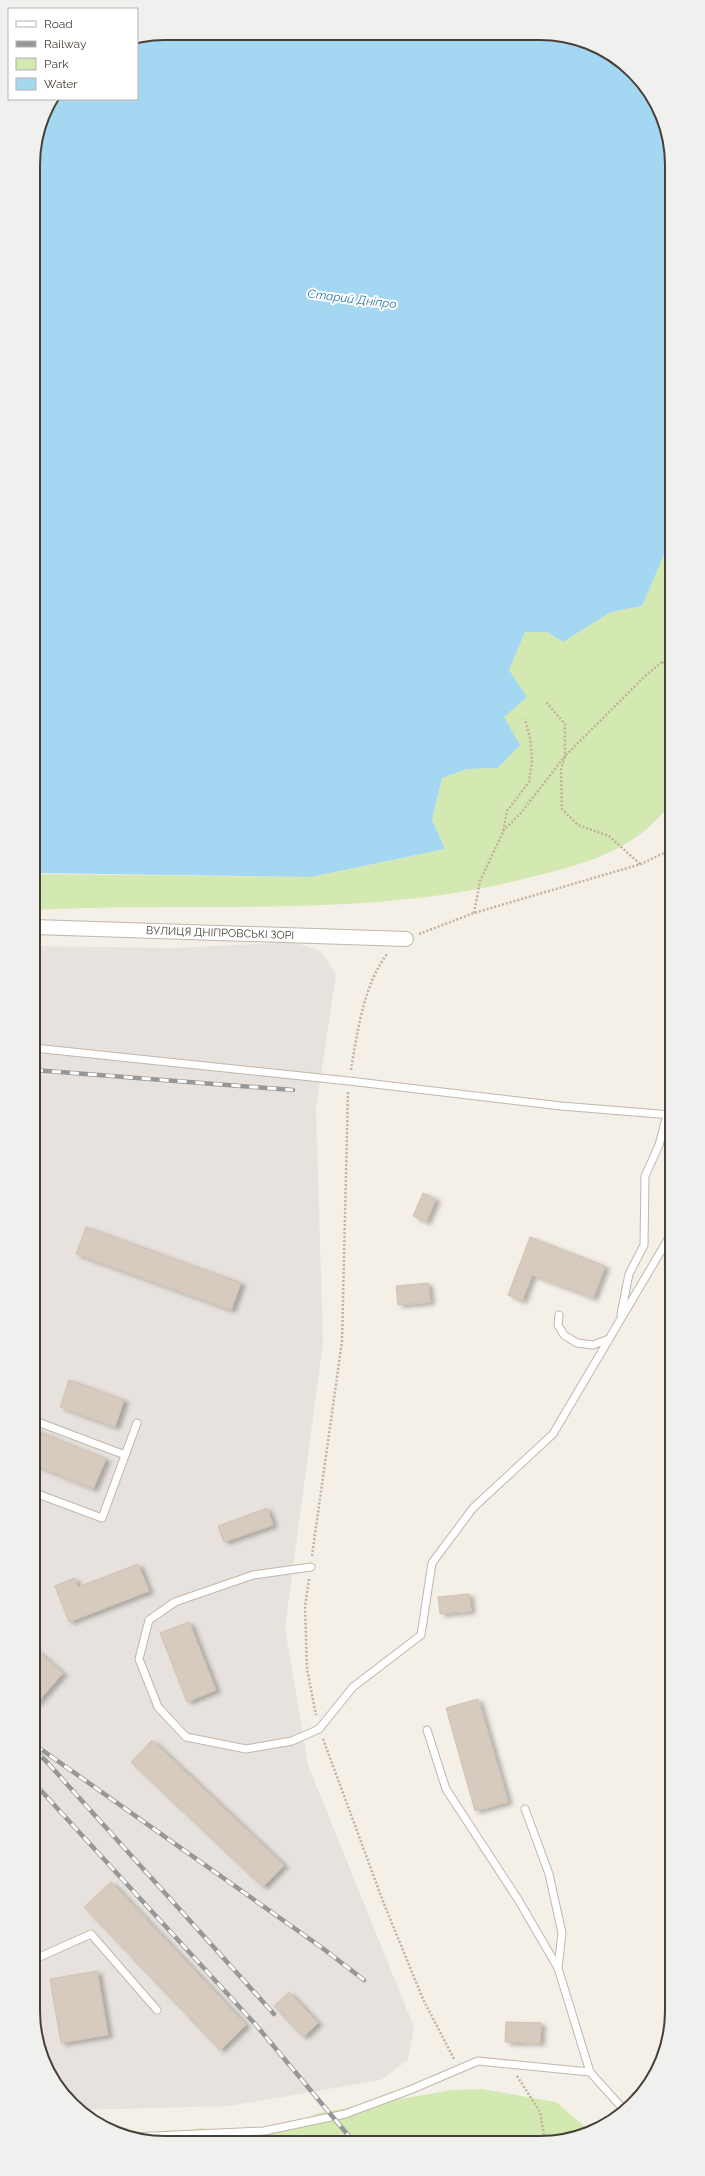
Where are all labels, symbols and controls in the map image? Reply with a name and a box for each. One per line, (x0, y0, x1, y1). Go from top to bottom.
legend (8, 8, 138, 100)
text: Road (44, 17, 73, 31)
text: Railway (44, 37, 87, 51)
text: Park (44, 57, 69, 71)
text: Water (44, 77, 78, 91)
water label: Старий Дніпро (307, 287, 397, 311)
street label: ВУЛИЦЯ ДНІПРОВСЬКІ ЗОРІ (146, 924, 294, 942)

